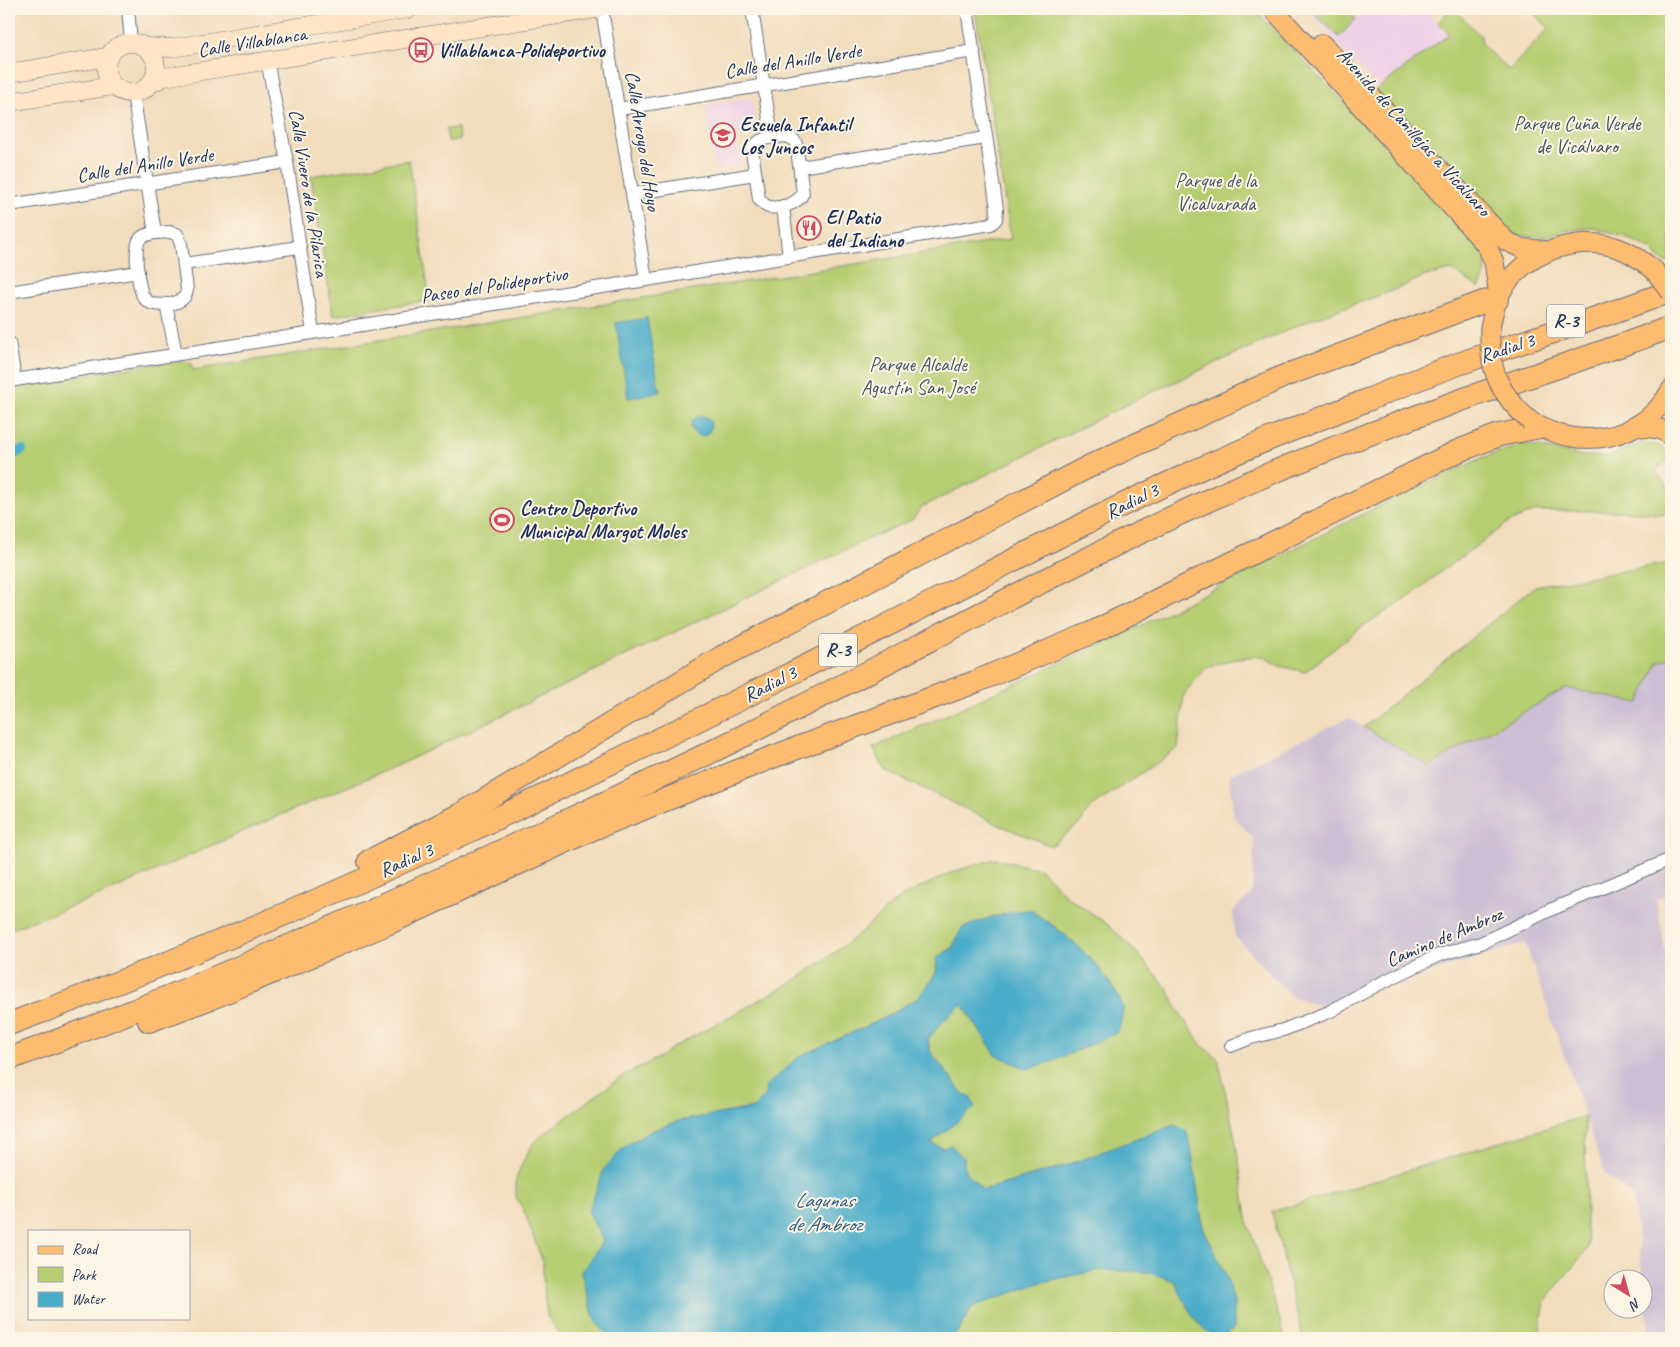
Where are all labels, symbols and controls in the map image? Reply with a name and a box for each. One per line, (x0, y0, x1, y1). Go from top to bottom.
street label: Calle Villablanca (196, 21, 310, 63)
bus stop icon: Villablanca-Polideportivo (408, 37, 434, 63)
place label: Villablanca-Polideportivo (438, 38, 606, 63)
street label: Calle del Anillo Verde (723, 38, 864, 84)
street label: Avenida de Canillejas a Vicálvaro (1332, 42, 1498, 223)
street label: Calle Arroyo del Hoyo (620, 69, 667, 214)
street label: Calle Vivero de la Pilarica (283, 107, 335, 280)
park label: Parque Cuña Verde de Vicálvaro (1513, 111, 1642, 159)
place label: Escuela Infantil Los Juncos (740, 112, 855, 160)
school or university icon: Escuela Infantil Los Juncos (710, 122, 736, 148)
street label: Calle del Anillo Verde (75, 142, 216, 188)
park label: Parque de la Vicalvarada (1175, 168, 1259, 216)
place label: El Patio del Indiano (826, 205, 905, 253)
restaurant icon: El Patio del Indiano (796, 215, 822, 241)
street label: Paseo del Polideportivo (419, 261, 570, 309)
road number: R-3 (1547, 304, 1585, 338)
street label: Radial 3 (1476, 327, 1540, 369)
park label: Parque Alcalde Agustín San José (861, 352, 979, 400)
street label: Radial 3 (1101, 477, 1165, 525)
place label: Centro Deportivo Municipal Margot Moles (520, 496, 688, 544)
sports icon: Centro Deportivo Municipal Margot Moles (489, 507, 515, 533)
road number: R-3 (819, 634, 857, 666)
street label: Radial 3 (739, 659, 803, 708)
street label: Radial 3 (375, 836, 439, 883)
street label: Camino de Ambroz (1382, 900, 1508, 973)
water label: Lagunas de Ambroz (787, 1187, 865, 1237)
legend (28, 1230, 190, 1320)
text: Road (72, 1240, 99, 1259)
text: Park (72, 1266, 97, 1285)
north arrow (1602, 1270, 1652, 1320)
text: Water (72, 1290, 106, 1309)
text: N (1625, 1295, 1644, 1315)

